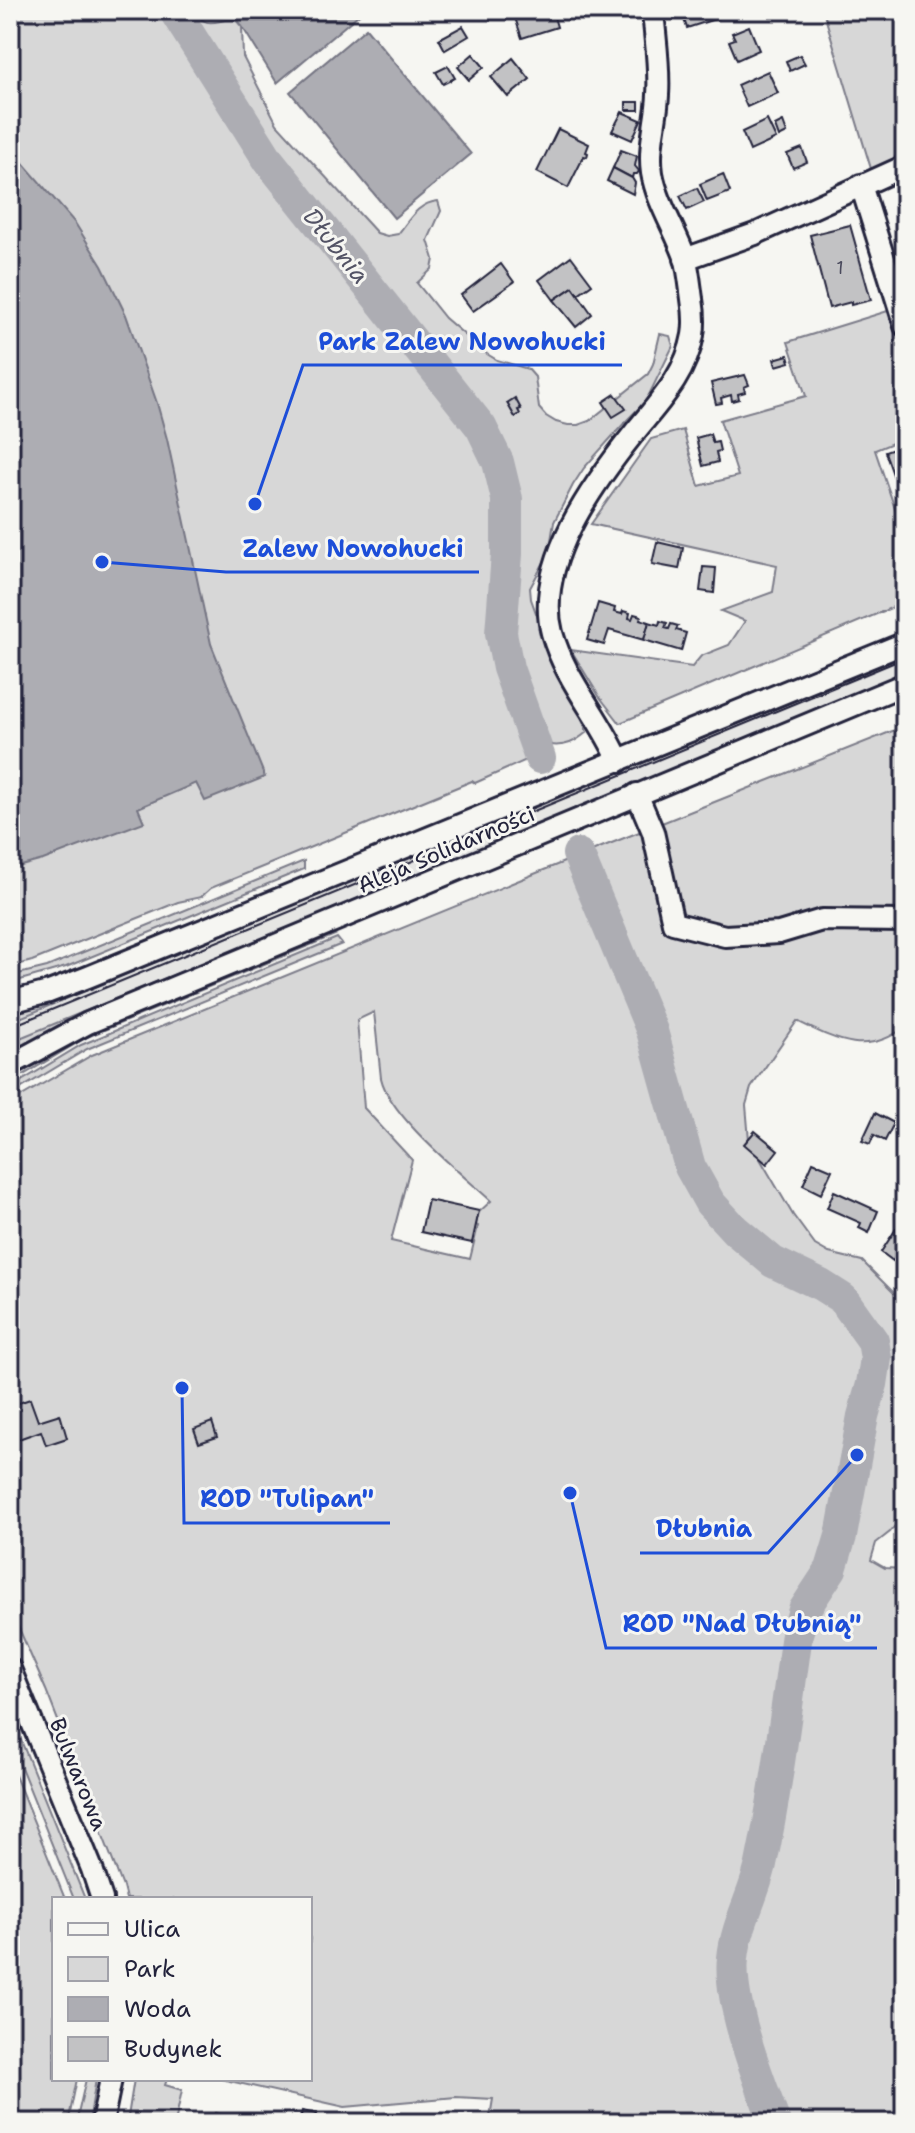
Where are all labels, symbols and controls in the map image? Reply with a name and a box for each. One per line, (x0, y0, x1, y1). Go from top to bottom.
water label: Dłubnia (296, 201, 376, 291)
house number: 1 (836, 256, 844, 280)
callout: Park Zalew Nowohucki (303, 317, 622, 365)
text: Park Zalew Nowohucki (318, 326, 606, 358)
callout: Zalew Nowohucki (226, 524, 479, 572)
text: Zalew Nowohucki (242, 533, 464, 565)
street label: Aleja Solidarności (353, 799, 539, 900)
callout: ROD "Tulipan" (184, 1475, 390, 1523)
text: ROD "Tulipan" (200, 1483, 374, 1515)
callout: Dłubnia (640, 1505, 768, 1553)
text: Dłubnia (656, 1513, 753, 1545)
callout: ROD "Nad Dłubnią" (606, 1600, 877, 1648)
text: ROD "Nad Dłubnią" (623, 1608, 861, 1640)
street label: Bulwarowa (43, 1714, 114, 1835)
legend (52, 1897, 312, 2081)
text: Ulica (124, 1913, 180, 1945)
text: Park (124, 1953, 176, 1985)
text: Woda (124, 1993, 191, 2025)
text: Budynek (124, 2033, 222, 2065)

